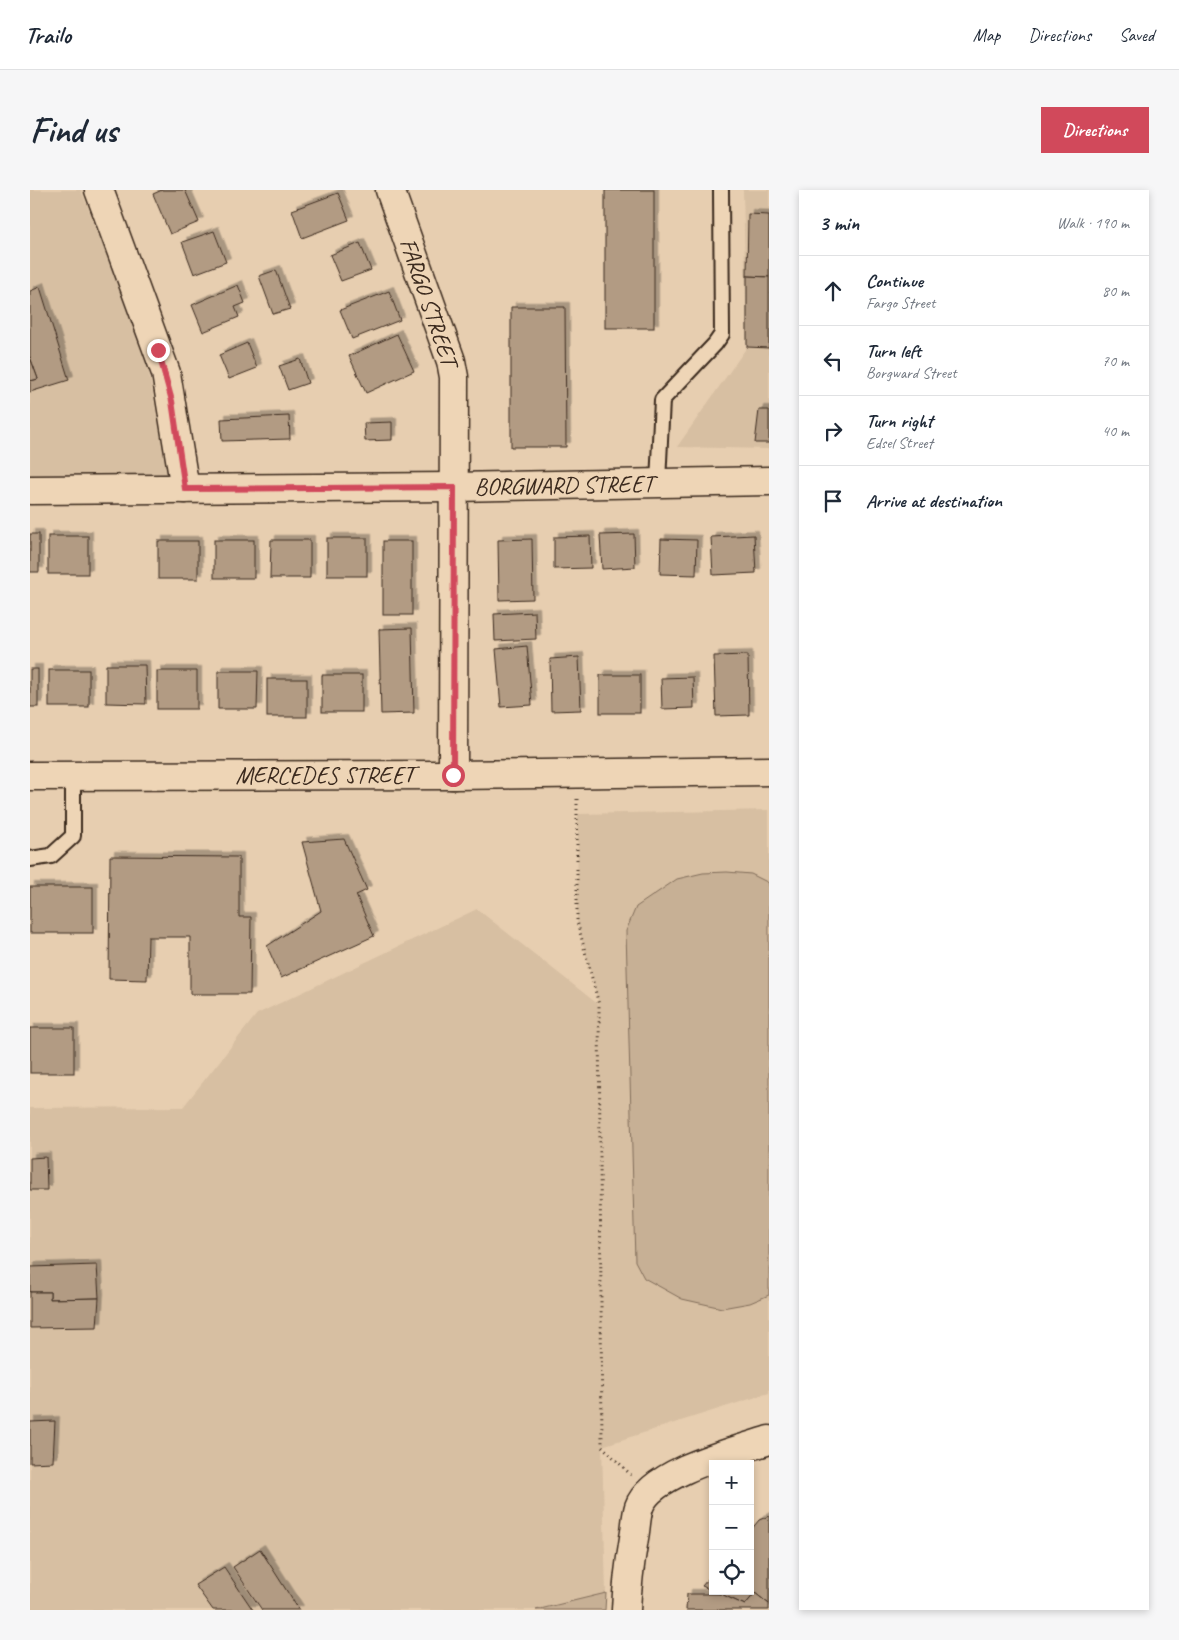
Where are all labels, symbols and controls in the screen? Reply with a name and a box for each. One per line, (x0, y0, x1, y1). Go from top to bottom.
text: Trailo (25, 20, 71, 50)
text: Map (973, 24, 1000, 46)
text: Directions (1028, 24, 1091, 46)
text: Saved (1119, 24, 1154, 46)
button: Directions (1041, 107, 1149, 153)
text: Find us (30, 108, 117, 153)
text: 3 min (819, 210, 859, 236)
text: Walk · 190 m (1057, 213, 1129, 233)
street label: FARGO STREET (393, 234, 467, 375)
text: Continue (866, 269, 923, 293)
icon: ahead (819, 277, 847, 305)
text: 80 m (1102, 281, 1129, 301)
text: Fargo Street (866, 293, 935, 313)
route end (147, 339, 170, 362)
text: Turn left (866, 339, 921, 363)
icon: left (819, 347, 847, 375)
text: 70 m (1102, 351, 1129, 371)
text: Borgward Street (866, 363, 957, 383)
text: Turn right (866, 409, 933, 433)
icon: right (819, 417, 847, 445)
text: 40 m (1102, 421, 1129, 441)
text: Edsel Street (866, 433, 933, 453)
street label: BORGWARD STREET (474, 468, 659, 502)
icon: arrive (819, 487, 847, 515)
text: Arrive at destination (866, 489, 1002, 513)
street label: MERCEDES STREET (235, 760, 421, 790)
route start (442, 764, 465, 787)
map controls (709, 1460, 754, 1595)
button: + (709, 1460, 754, 1505)
button: − (709, 1505, 754, 1550)
button: locate (709, 1550, 754, 1595)

